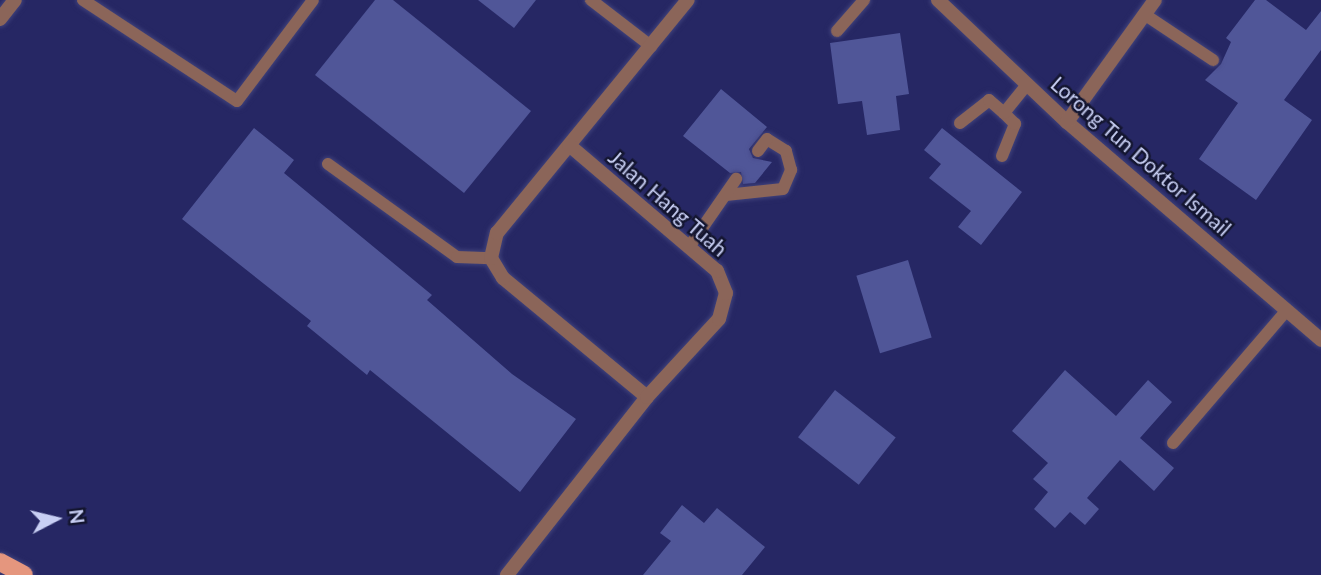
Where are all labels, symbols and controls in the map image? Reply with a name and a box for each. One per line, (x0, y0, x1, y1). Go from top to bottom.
street label: Lorong Tun Doktor Ismail (1045, 71, 1237, 241)
street label: Jalan Hang Tuah (603, 144, 733, 262)
north arrow (21, 484, 91, 554)
text: N (65, 508, 90, 525)

